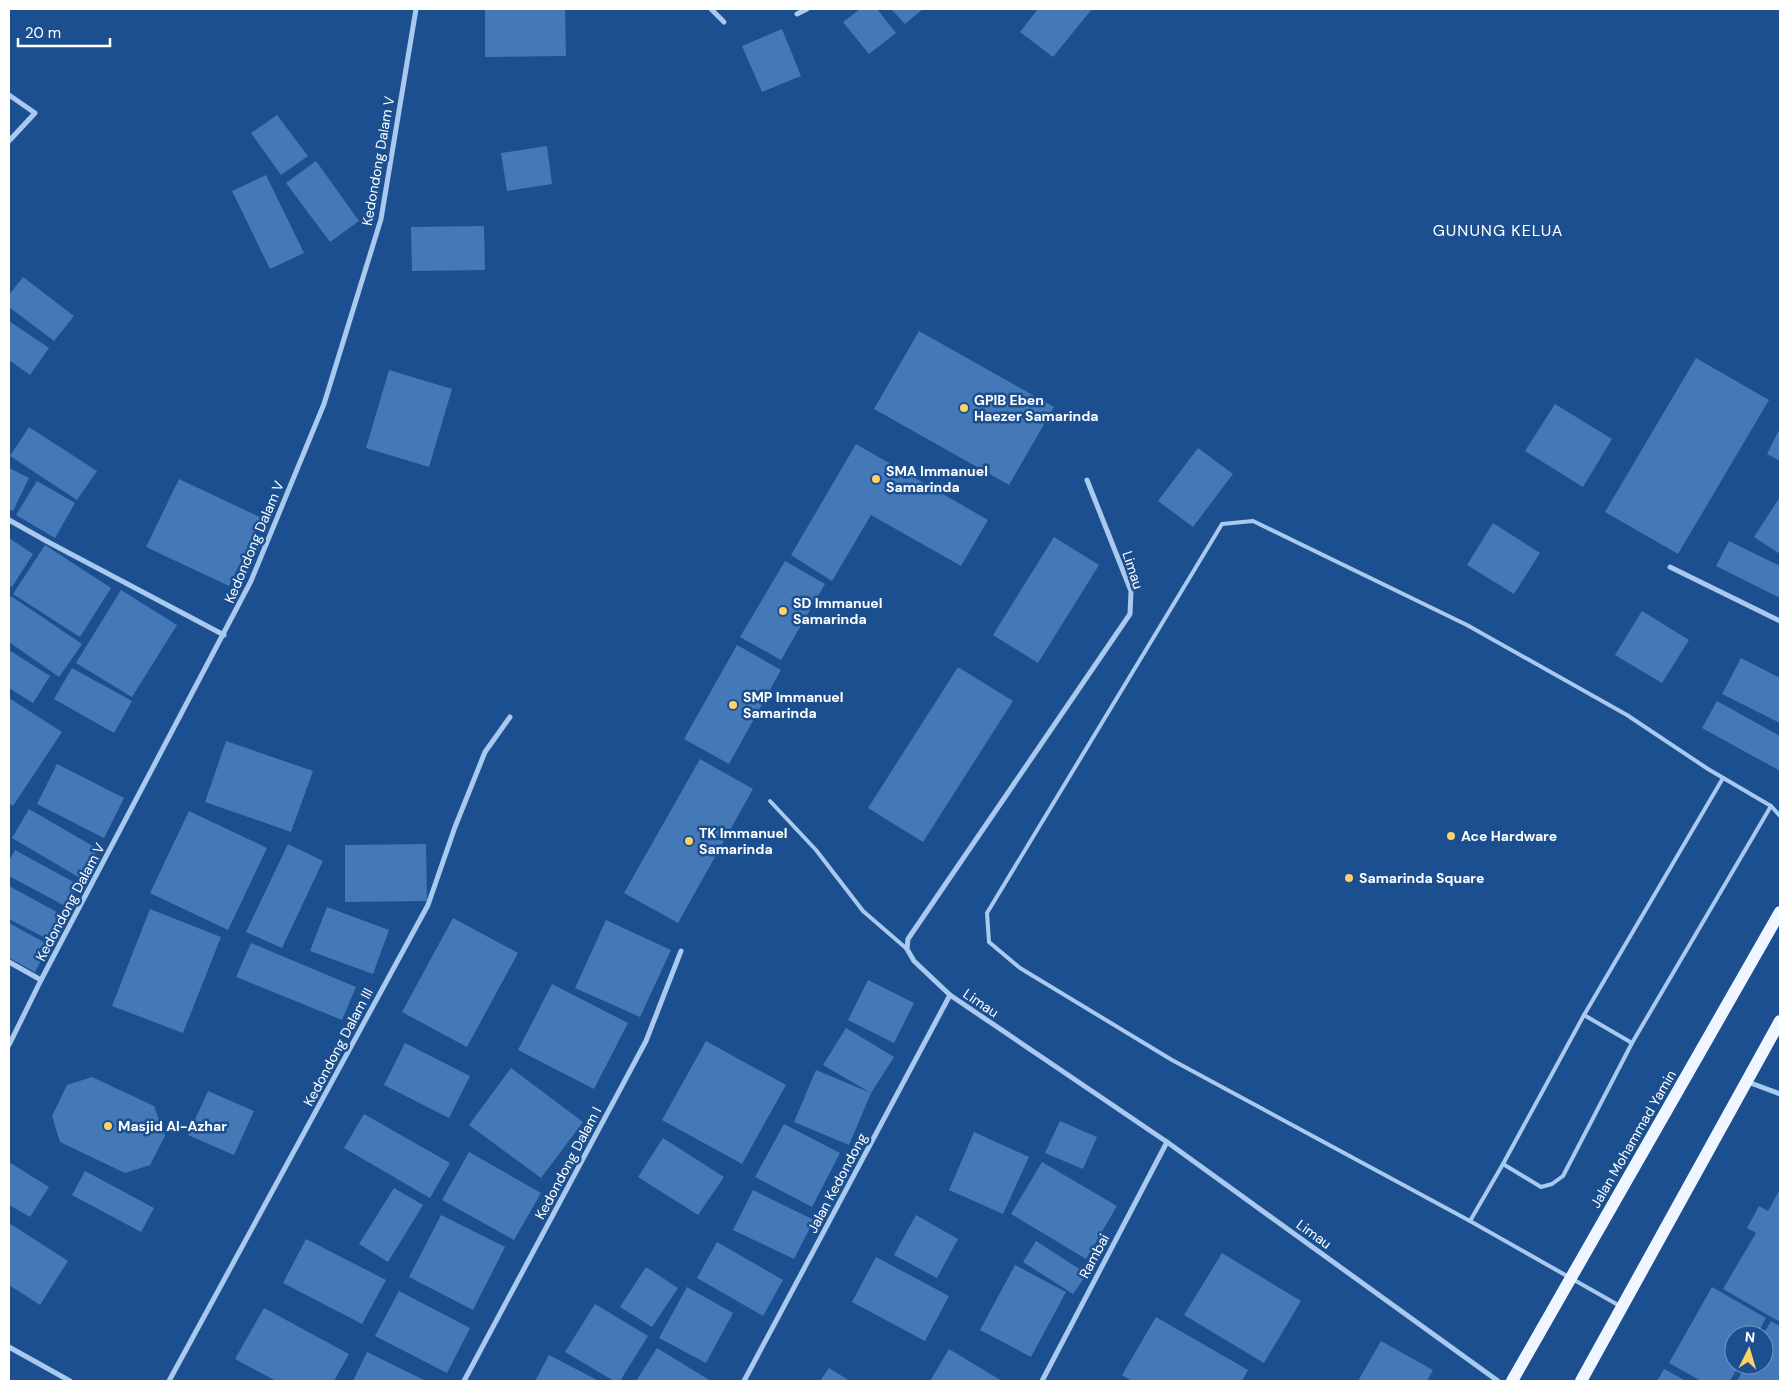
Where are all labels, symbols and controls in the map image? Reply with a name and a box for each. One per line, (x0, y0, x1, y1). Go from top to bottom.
scale bar (18, 15, 110, 47)
text: 20 m (25, 23, 61, 43)
street label: Kedondong Dalam V (358, 94, 398, 227)
district label: GUNUNG KELUA (1433, 220, 1563, 241)
place label: GPIB Eben Haezer Samarinda (974, 391, 1099, 425)
marker: GPIB Eben Haezer Samarinda (958, 402, 970, 414)
place label: SMA Immanuel Samarinda (886, 462, 988, 496)
marker: SMA Immanuel Samarinda (870, 473, 882, 485)
street label: Kedondong Dalam V (220, 478, 288, 606)
street label: Limau (1118, 549, 1148, 591)
place label: SD Immanuel Samarinda (793, 594, 882, 628)
marker: SD Immanuel Samarinda (777, 605, 789, 617)
place label: SMP Immanuel Samarinda (743, 688, 844, 722)
marker: SMP Immanuel Samarinda (727, 699, 739, 711)
place label: TK Immanuel Samarinda (699, 824, 788, 858)
place label: Ace Hardware (1461, 827, 1557, 845)
marker: Ace Hardware (1445, 830, 1457, 842)
marker: TK Immanuel Samarinda (683, 835, 695, 847)
street label: Kedondong Dalam V (31, 839, 109, 964)
place label: Samarinda Square (1359, 869, 1484, 887)
marker: Samarinda Square (1343, 872, 1355, 884)
street label: Kedondong Dalam III (299, 985, 377, 1109)
street label: Limau (960, 985, 1002, 1021)
street label: Jalan Mohammad Yamin (1586, 1067, 1680, 1211)
street label: Kedondong Dalam I (531, 1104, 605, 1222)
place label: Masjid Al-Azhar (118, 1117, 227, 1135)
marker: Masjid Al-Azhar (102, 1120, 114, 1132)
street label: Jalan Kedondong (803, 1130, 871, 1236)
street label: Limau (1293, 1215, 1335, 1253)
street label: Rambai (1075, 1231, 1113, 1281)
north arrow (1724, 1325, 1774, 1375)
text: N (1744, 1328, 1756, 1346)

